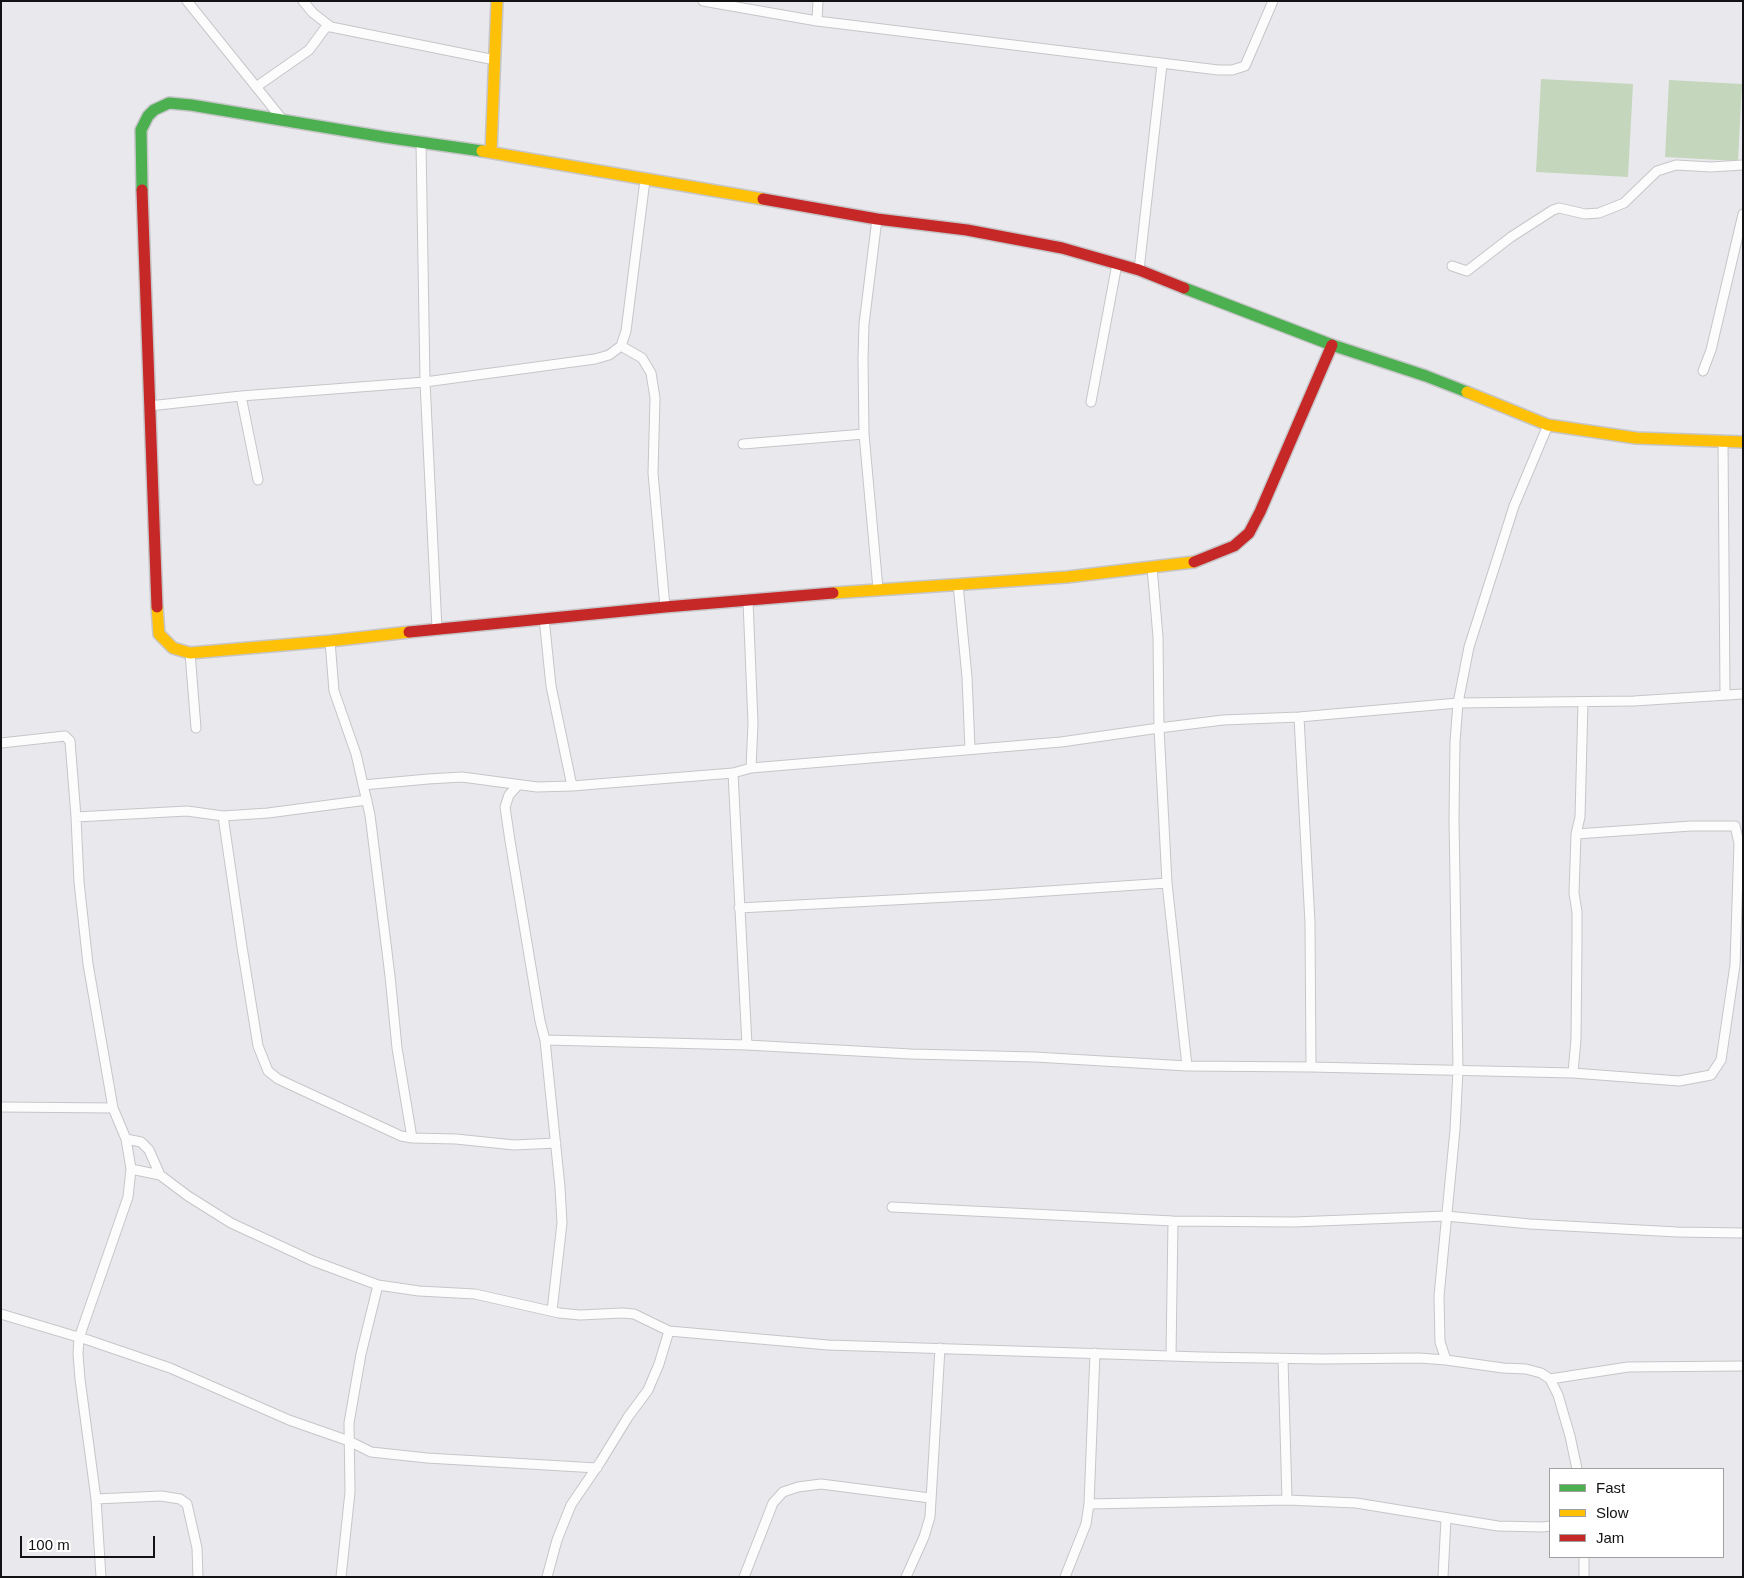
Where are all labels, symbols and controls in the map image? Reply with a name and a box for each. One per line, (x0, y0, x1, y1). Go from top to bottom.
legend (1549, 1468, 1724, 1558)
text: Fast (1596, 1479, 1625, 1496)
text: Slow (1596, 1504, 1629, 1521)
scale bar (22, 1526, 158, 1558)
text: Jam (1596, 1529, 1624, 1546)
text: 100 m (28, 1536, 70, 1553)

